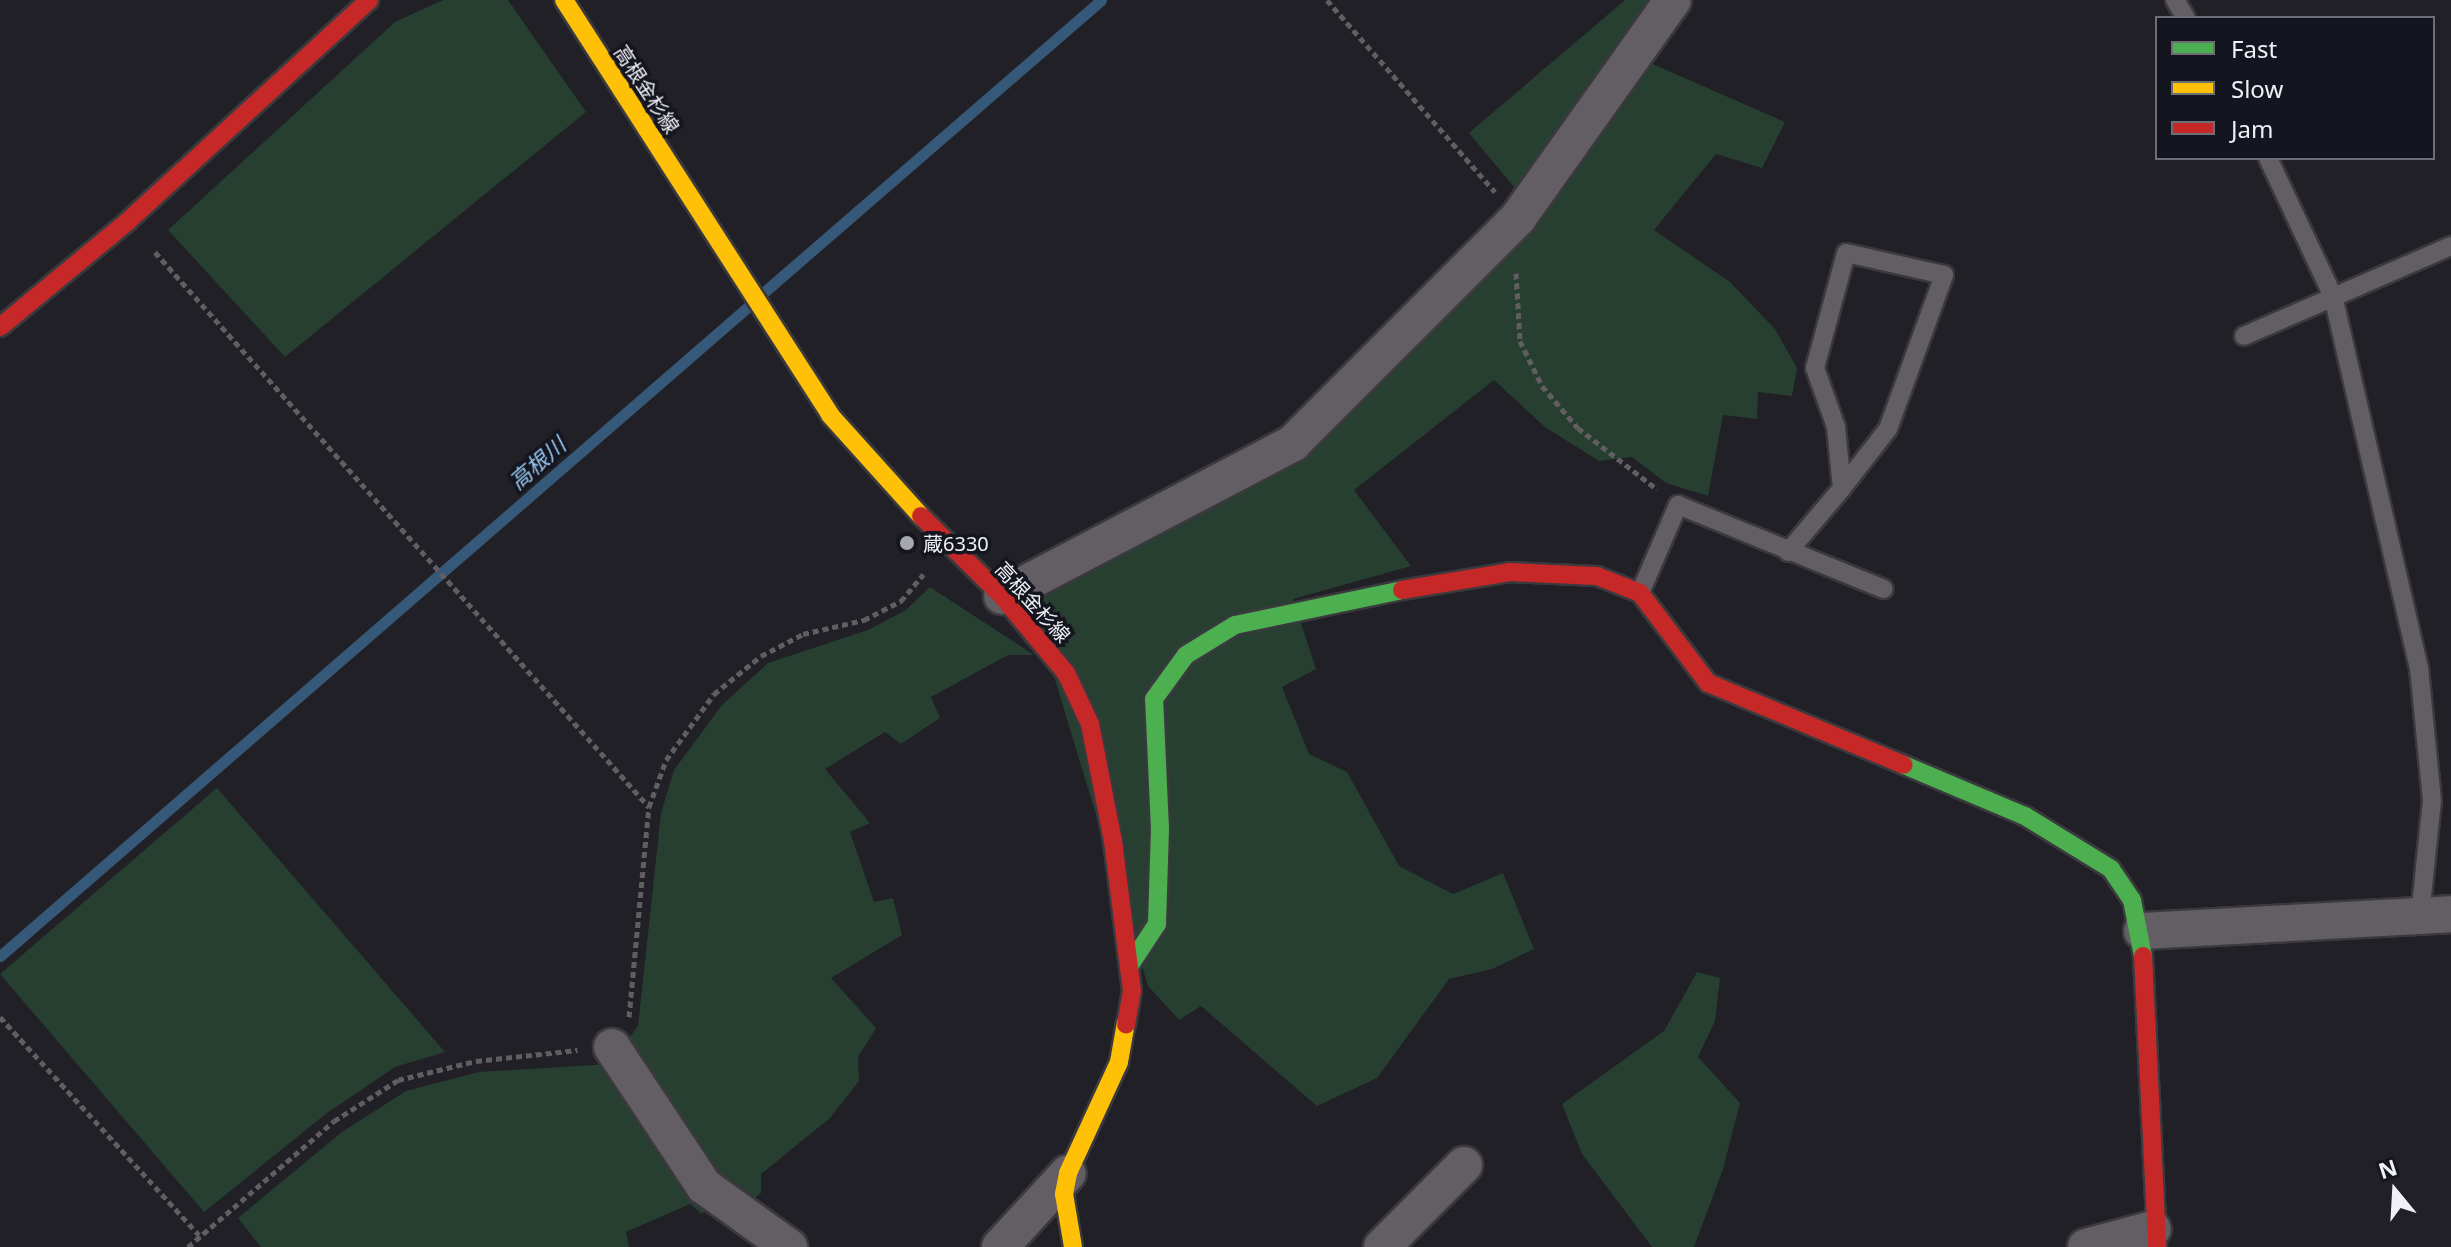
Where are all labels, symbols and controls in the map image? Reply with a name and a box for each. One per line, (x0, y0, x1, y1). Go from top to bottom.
legend (2155, 16, 2435, 160)
text: Fast (2231, 32, 2277, 65)
street label: 高根金杉線 (610, 41, 684, 137)
text: Slow (2231, 72, 2283, 105)
text: Jam (2231, 112, 2273, 145)
water label: 高根川 (503, 431, 571, 495)
place label: 蔵6330 (923, 531, 989, 555)
marker: 蔵6330 (898, 534, 916, 552)
street label: 高根金杉線 (991, 557, 1075, 647)
north arrow (2355, 1151, 2435, 1231)
text: N (2374, 1151, 2401, 1185)

